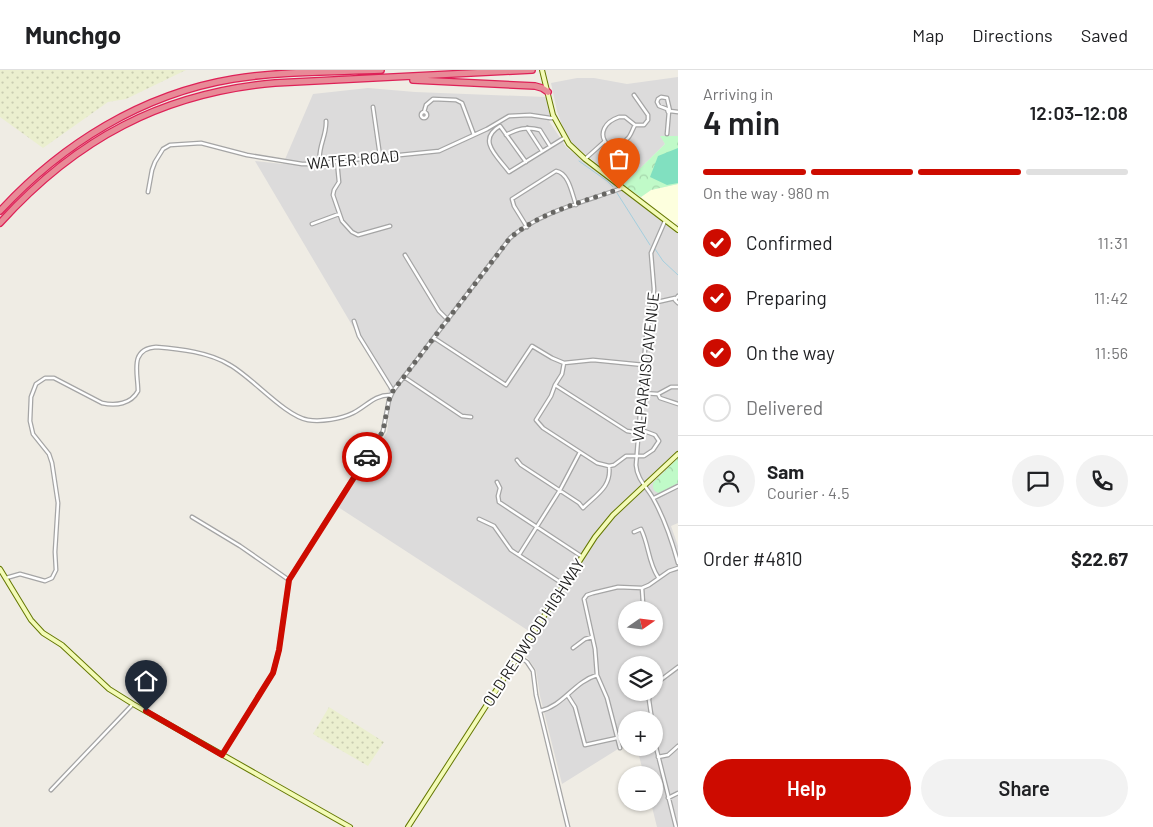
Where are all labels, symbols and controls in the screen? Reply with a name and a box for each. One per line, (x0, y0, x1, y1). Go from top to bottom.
text: Munchgo (25, 20, 121, 49)
text: Map (912, 24, 944, 46)
text: Directions (972, 24, 1053, 46)
text: Saved (1081, 24, 1128, 46)
text: Arriving in (703, 84, 773, 103)
text: 12:03–12:08 (1029, 101, 1128, 124)
text: 4 min (703, 103, 780, 141)
pin (598, 138, 640, 189)
icon: bag (605, 145, 633, 173)
street label: WATER ROAD (306, 146, 400, 172)
text: On the way · 980 m (703, 183, 830, 202)
icon: check (703, 229, 731, 257)
text: Confirmed (746, 231, 833, 254)
text: 11:31 (1098, 233, 1128, 252)
icon: check (703, 284, 731, 312)
text: Preparing (746, 286, 827, 309)
text: 11:42 (1094, 288, 1128, 307)
street label: VALPARAISO AVENUE (628, 291, 662, 443)
icon: check (703, 339, 731, 367)
text: On the way (746, 341, 835, 364)
text: 11:56 (1095, 343, 1128, 362)
text: Delivered (746, 396, 823, 419)
courier (342, 432, 392, 482)
icon: car (353, 443, 381, 471)
button: person (703, 455, 755, 507)
button: chat (1012, 455, 1064, 507)
button: phone (1076, 455, 1128, 507)
text: Sam (767, 460, 804, 483)
text: Courier · 4.5 (767, 483, 850, 502)
text: Order #4810 (703, 547, 803, 570)
text: $22.67 (1071, 547, 1128, 570)
street label: OLD REDWOOD HIGHWAY (478, 554, 588, 710)
north arrow (618, 601, 662, 646)
map controls (618, 601, 663, 811)
button: layers (618, 656, 663, 701)
pin (125, 660, 167, 711)
icon: home (132, 667, 160, 695)
button: + (618, 711, 663, 756)
button: Help (703, 759, 911, 817)
button: Share (921, 759, 1128, 817)
button: − (618, 766, 663, 811)

